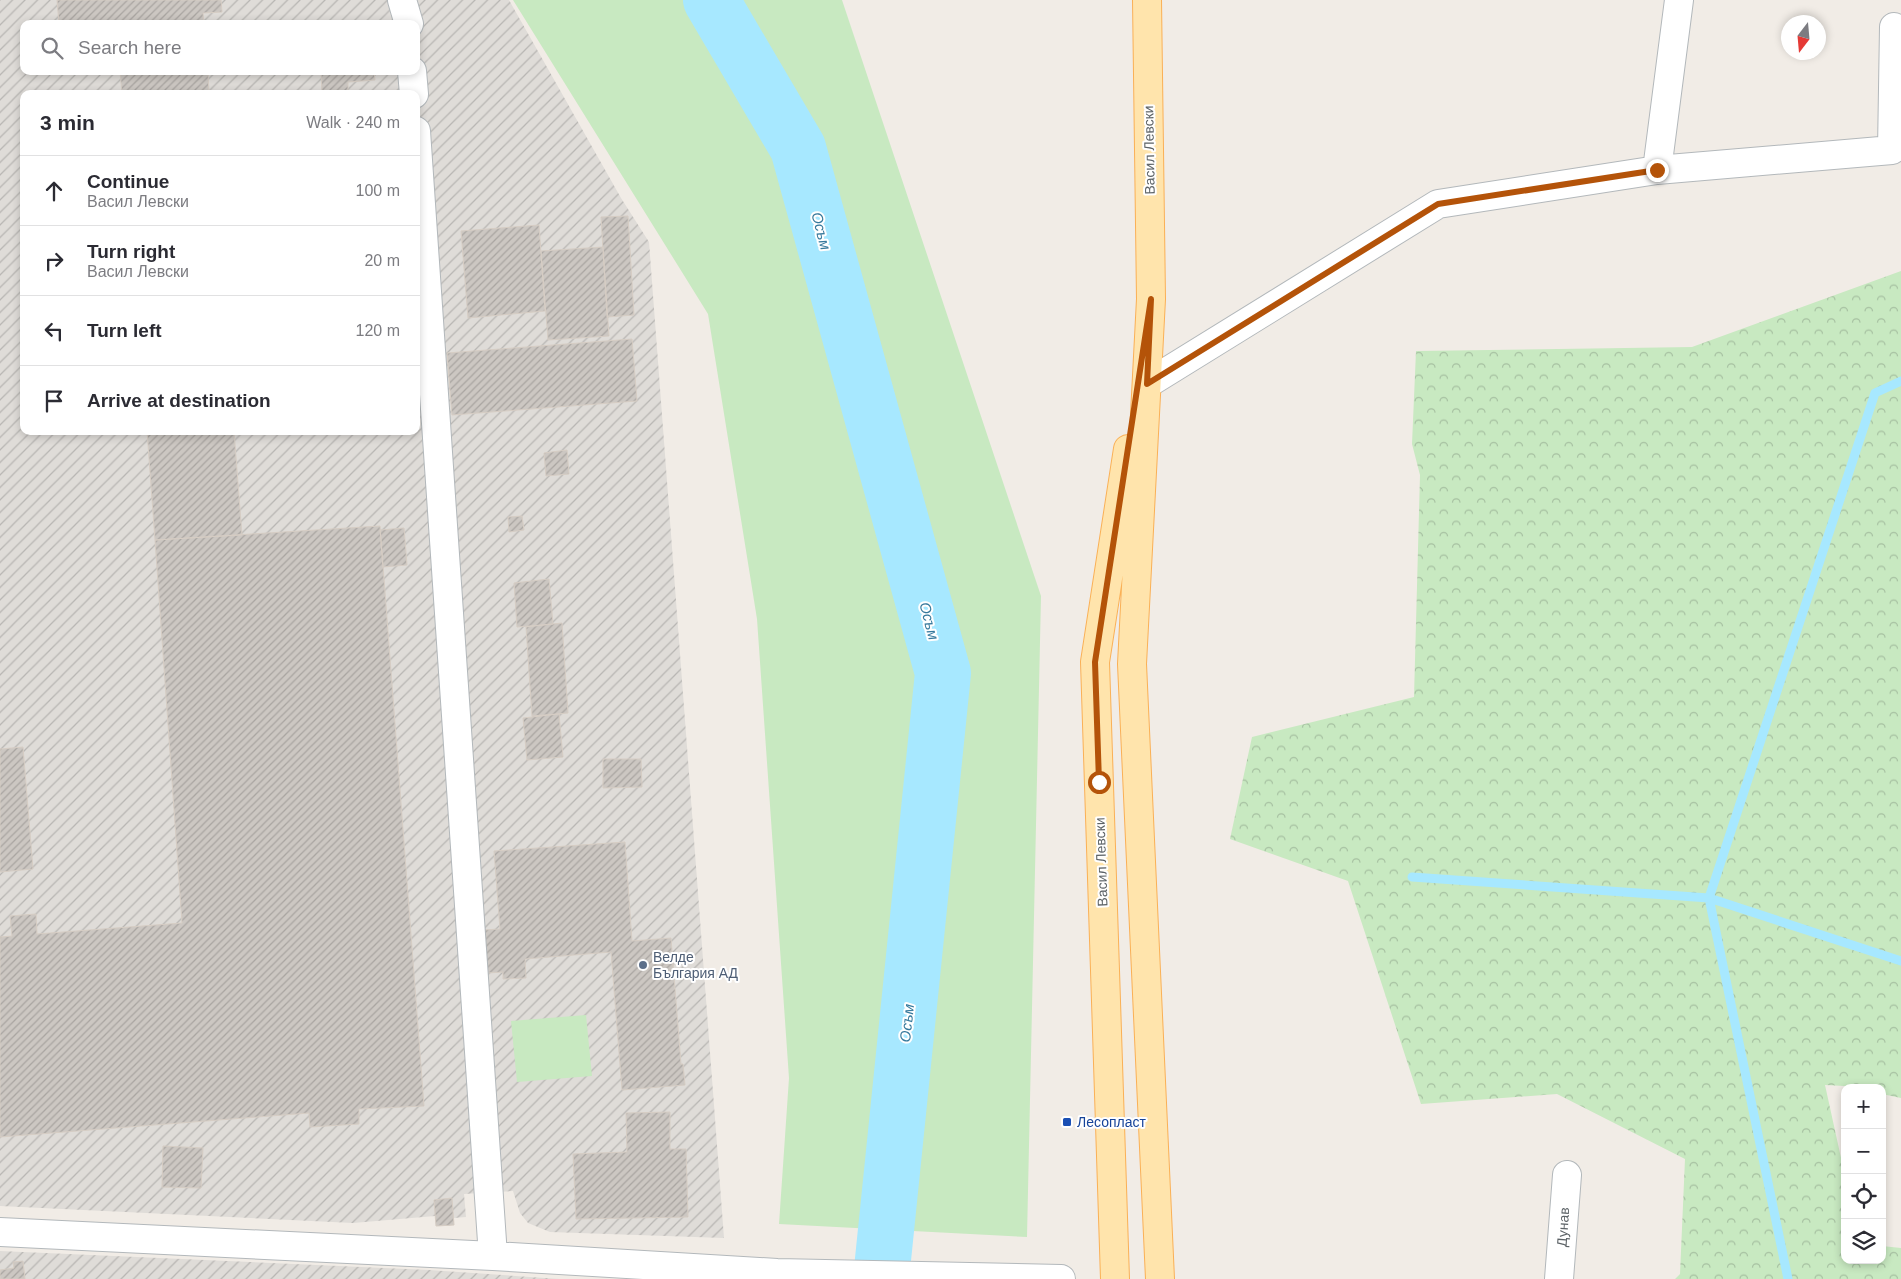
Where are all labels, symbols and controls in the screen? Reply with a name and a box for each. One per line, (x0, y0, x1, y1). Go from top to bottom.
north arrow (1781, 15, 1826, 60)
search box (20, 20, 420, 75)
icon: search (38, 34, 66, 62)
text: Search here (78, 37, 182, 58)
street label: Васил Левски (1140, 105, 1158, 195)
text: 3 min (40, 111, 95, 134)
text: Walk · 240 m (306, 114, 400, 131)
route end (1646, 159, 1669, 182)
text: Continue (87, 171, 169, 192)
icon: ahead (40, 177, 68, 205)
text: 100 m (356, 182, 400, 199)
text: Васил Левски (87, 193, 189, 210)
water label: Осъм (808, 210, 835, 252)
text: Turn right (87, 241, 175, 262)
icon: right (40, 247, 68, 275)
text: 20 m (364, 252, 400, 269)
text: Васил Левски (87, 263, 189, 280)
icon: left (40, 317, 68, 345)
text: Turn left (87, 320, 162, 341)
text: 120 m (356, 322, 400, 339)
icon: arrive (40, 387, 68, 415)
text: Arrive at destination (87, 390, 271, 411)
water label: Осъм (916, 600, 943, 642)
route start (1088, 771, 1111, 794)
street label: Васил Левски (1091, 817, 1111, 907)
place label: Велде България АД (653, 949, 739, 981)
marker: Велде България АД (637, 959, 649, 971)
water label: Осъм (896, 1003, 917, 1043)
map controls (1841, 1084, 1886, 1264)
button: + (1841, 1084, 1886, 1129)
place label: Лесопласт (1077, 1114, 1146, 1130)
marker: Лесопласт (1061, 1116, 1073, 1128)
button: − (1841, 1129, 1886, 1174)
button: locate (1841, 1174, 1886, 1219)
street label: Дунав (1554, 1207, 1572, 1247)
button: layers (1841, 1219, 1886, 1264)

